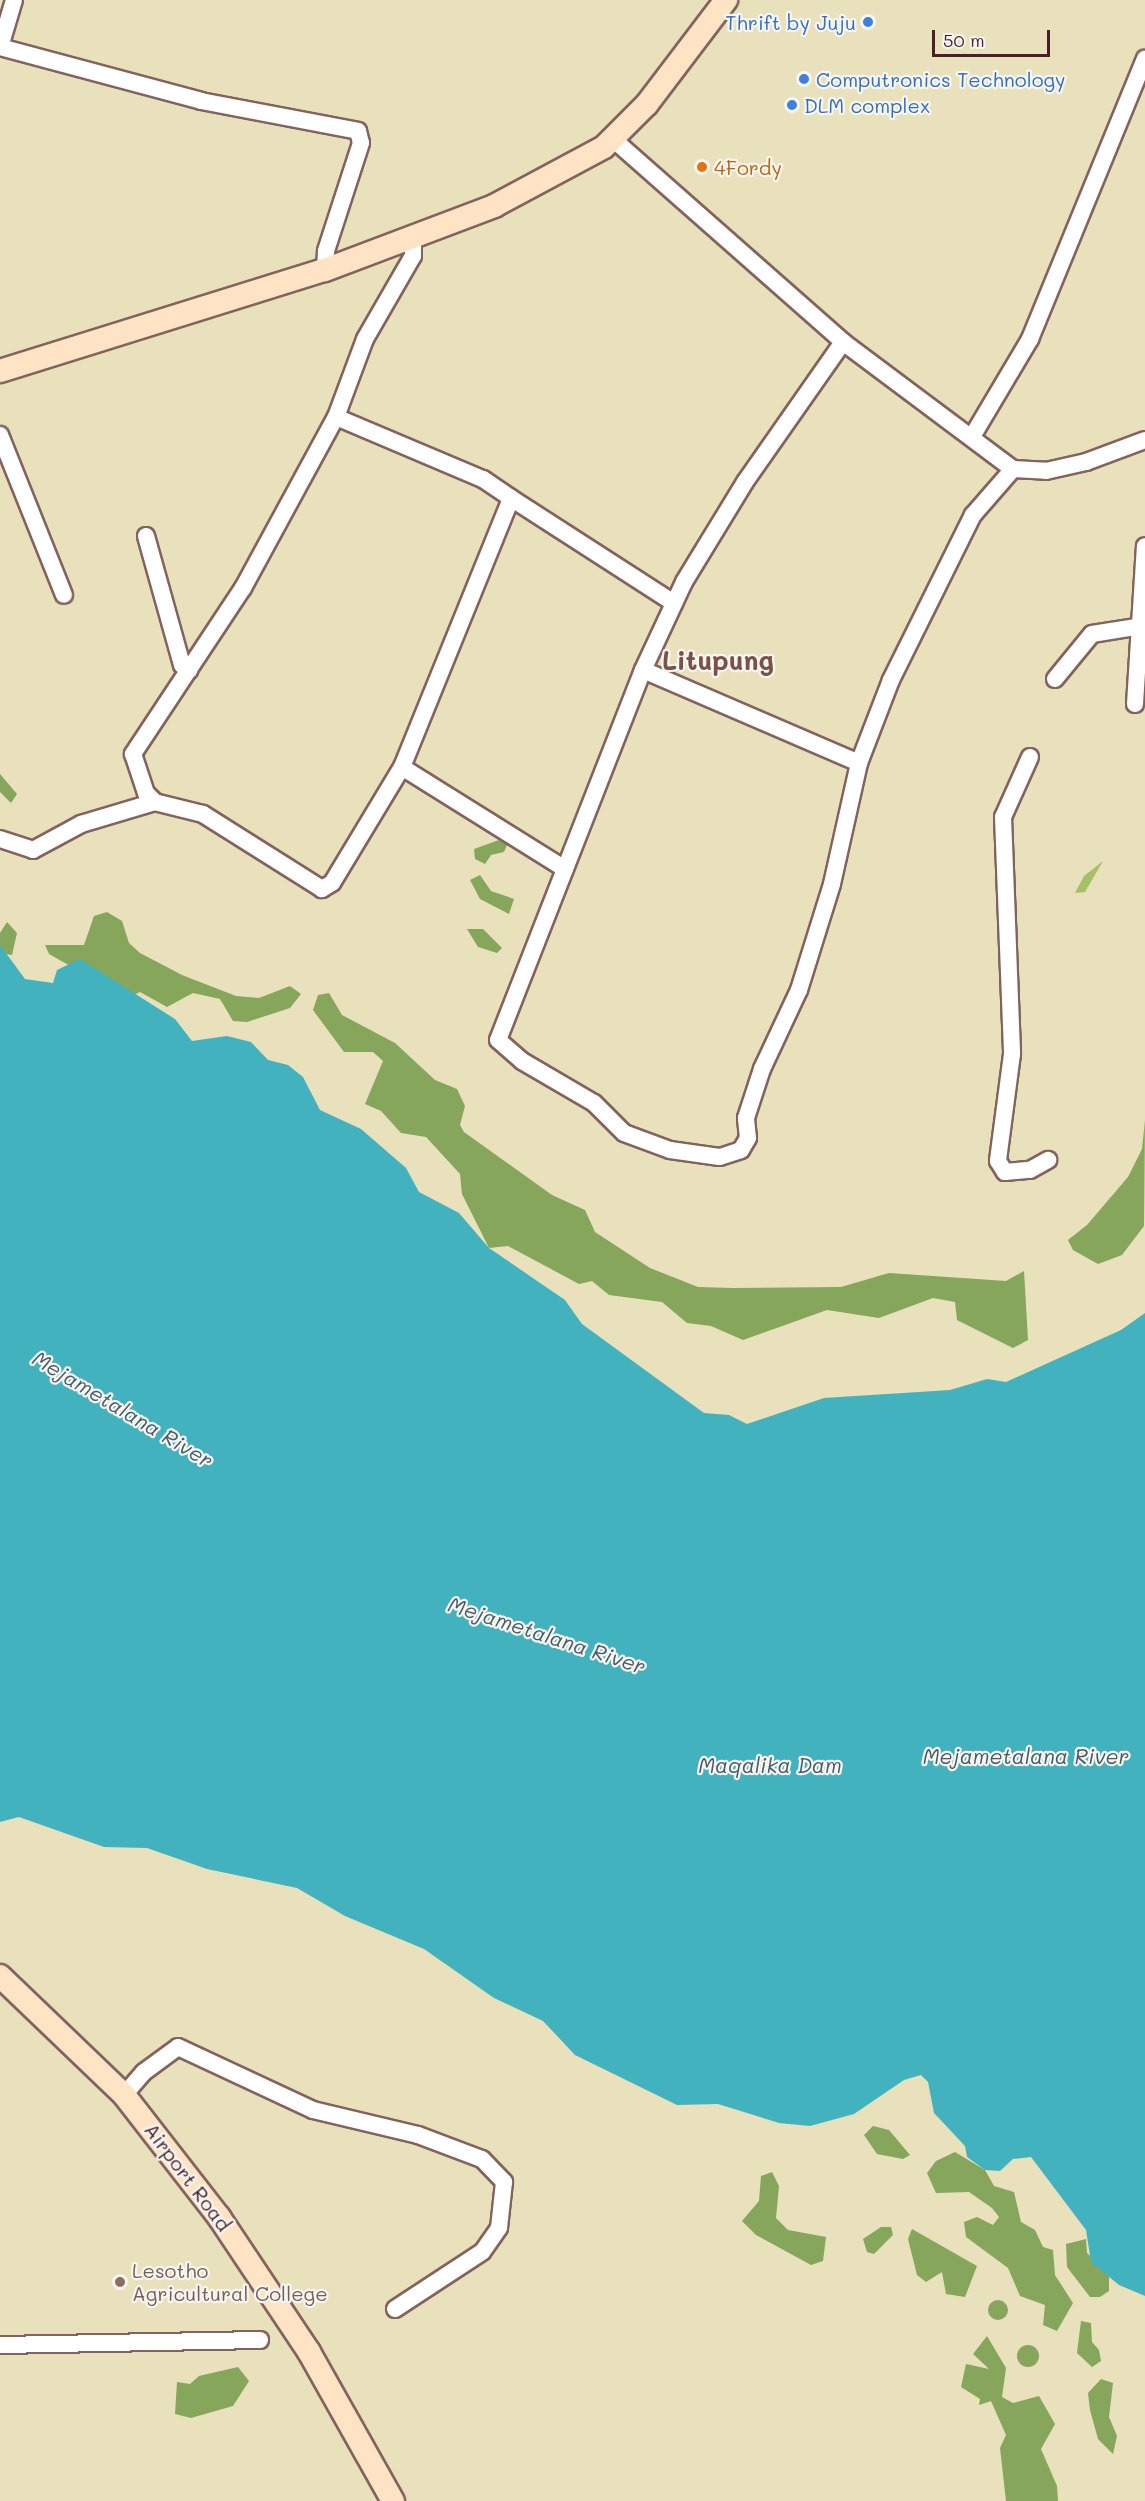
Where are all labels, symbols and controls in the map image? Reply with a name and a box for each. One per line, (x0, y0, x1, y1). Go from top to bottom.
place label: Thrift by Juju (725, 10, 856, 34)
marker: Thrift by Juju (861, 15, 875, 29)
scale bar (935, 18, 1054, 56)
text: 50 m (943, 28, 985, 52)
place label: Computronics Technology (816, 67, 1066, 91)
marker: Computronics Technology (797, 72, 811, 86)
place label: DLM complex (804, 93, 930, 117)
marker: DLM complex (785, 98, 799, 112)
place label: 4Fordy (714, 155, 782, 179)
marker: 4Fordy (695, 160, 709, 174)
district label: Litupung (662, 645, 774, 677)
water label: Mejametalana River (28, 1345, 218, 1473)
water label: Mejametalana River (445, 1591, 649, 1679)
water label: Mejametalana River (923, 1743, 1129, 1769)
water label: Maqalika Dam (698, 1752, 842, 1778)
street label: Airport Road (140, 2118, 236, 2236)
place label: Lesotho Agricultural College (132, 2258, 328, 2305)
marker: Lesotho Agricultural College (113, 2275, 127, 2289)

